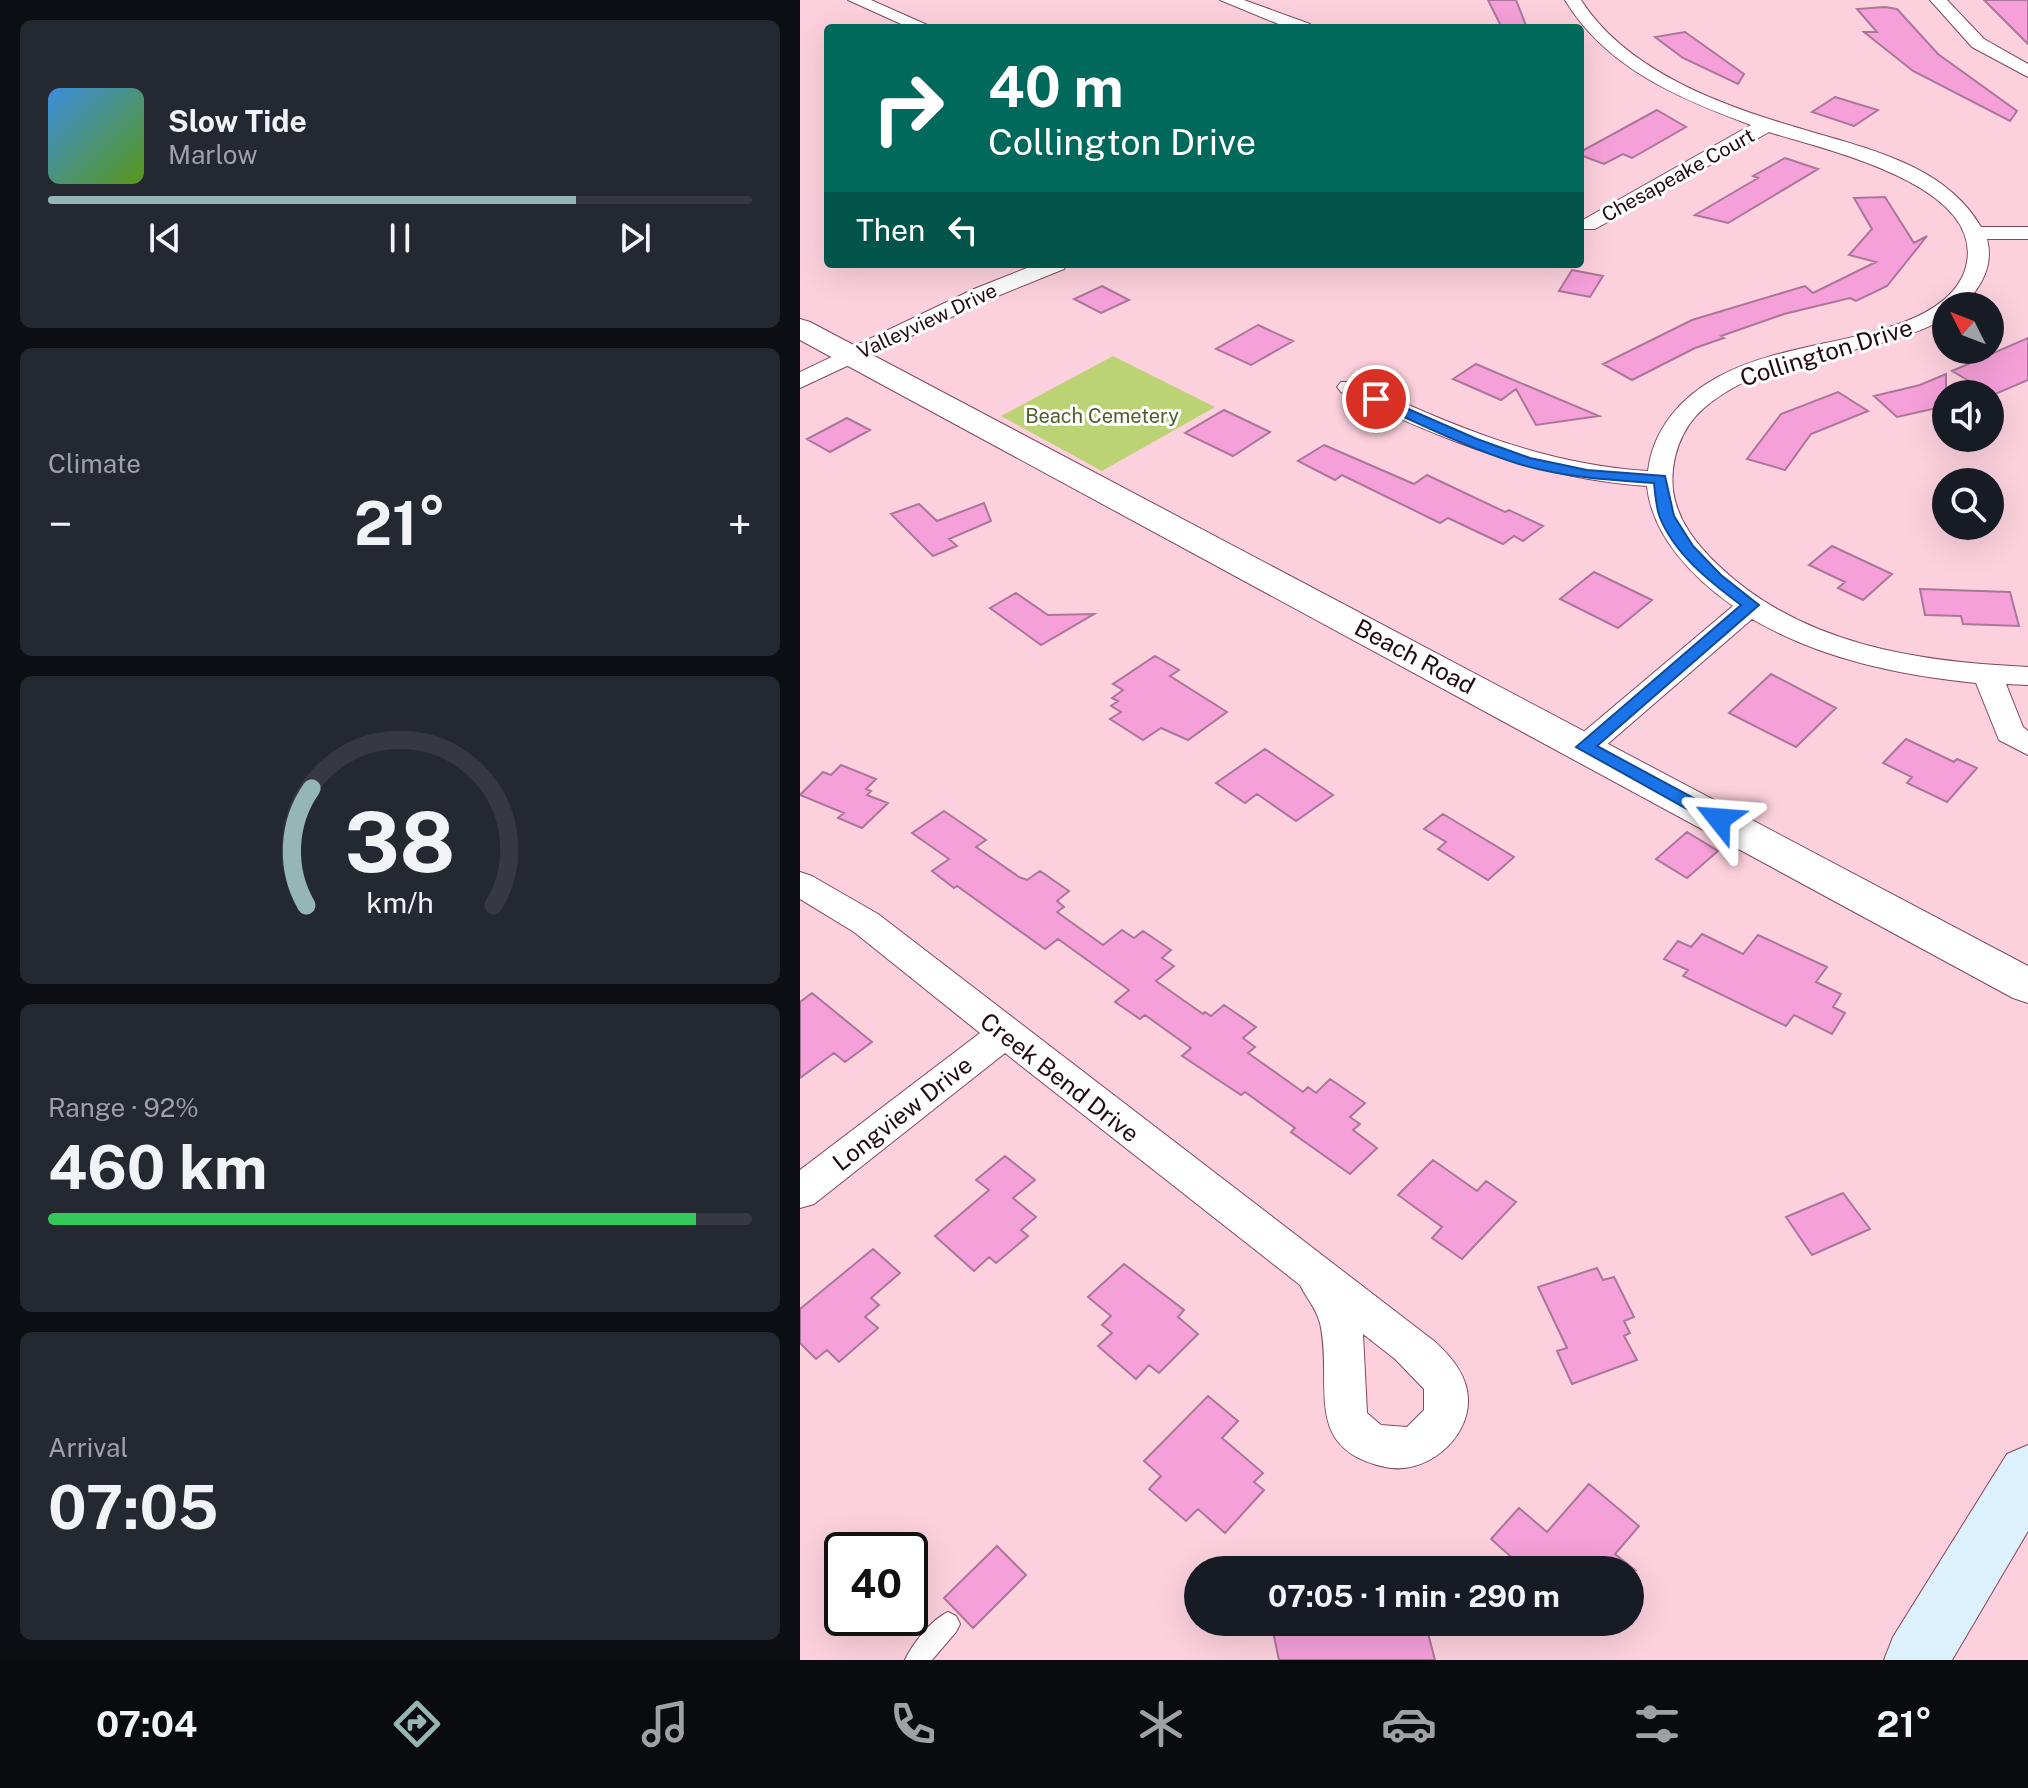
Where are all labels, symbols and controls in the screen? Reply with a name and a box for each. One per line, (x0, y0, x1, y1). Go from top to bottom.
text: 40 m (988, 54, 1124, 120)
icon: right (856, 56, 960, 160)
text: Slow Tide (168, 103, 307, 139)
text: Collington Drive (988, 121, 1256, 163)
street label: Chesapeake Court (1597, 123, 1759, 227)
text: Marlow (168, 139, 258, 170)
icon: left (941, 208, 985, 252)
text: Then (856, 212, 925, 248)
icon: previous (143, 216, 187, 260)
icon: pause (378, 216, 422, 260)
icon: next (613, 216, 657, 260)
street label: Valleyview Drive (853, 278, 1001, 364)
north arrow (1932, 292, 2004, 364)
map controls (1932, 292, 2004, 540)
street label: Collington Drive (1736, 312, 1916, 392)
pin (1342, 365, 1410, 433)
icon: arrive (1354, 377, 1398, 421)
button: sound (1932, 380, 2004, 452)
park label: Beach Cemetery (1025, 404, 1179, 428)
text: Climate (48, 448, 141, 479)
button: search (1932, 468, 2004, 540)
text: 21° (354, 488, 446, 559)
text: − (48, 498, 72, 550)
text: + (728, 498, 752, 550)
street label: Beach Road (1350, 613, 1480, 699)
position arrow (1677, 777, 1761, 861)
text: 38 (345, 793, 455, 891)
text: km/h (366, 886, 434, 919)
street label: Creek Bend Drive (975, 1006, 1145, 1148)
street label: Longview Drive (827, 1050, 977, 1176)
text: Range · 92% (48, 1092, 199, 1123)
text: 460 km (48, 1132, 268, 1203)
text: Arrival (48, 1432, 128, 1463)
text: 07:05 (48, 1472, 219, 1543)
speed limit sign: 40 (824, 1532, 928, 1636)
text: 07:05 · 1 min · 290 m (1268, 1578, 1560, 1614)
icon: directions (389, 1696, 445, 1752)
icon: music (637, 1696, 693, 1752)
icon: phone (885, 1696, 941, 1752)
icon: climate (1133, 1696, 1189, 1752)
icon: car (1381, 1696, 1437, 1752)
icon: filters (1629, 1696, 1685, 1752)
text: 07:04 (96, 1703, 197, 1745)
text: 21° (1877, 1703, 1932, 1745)

